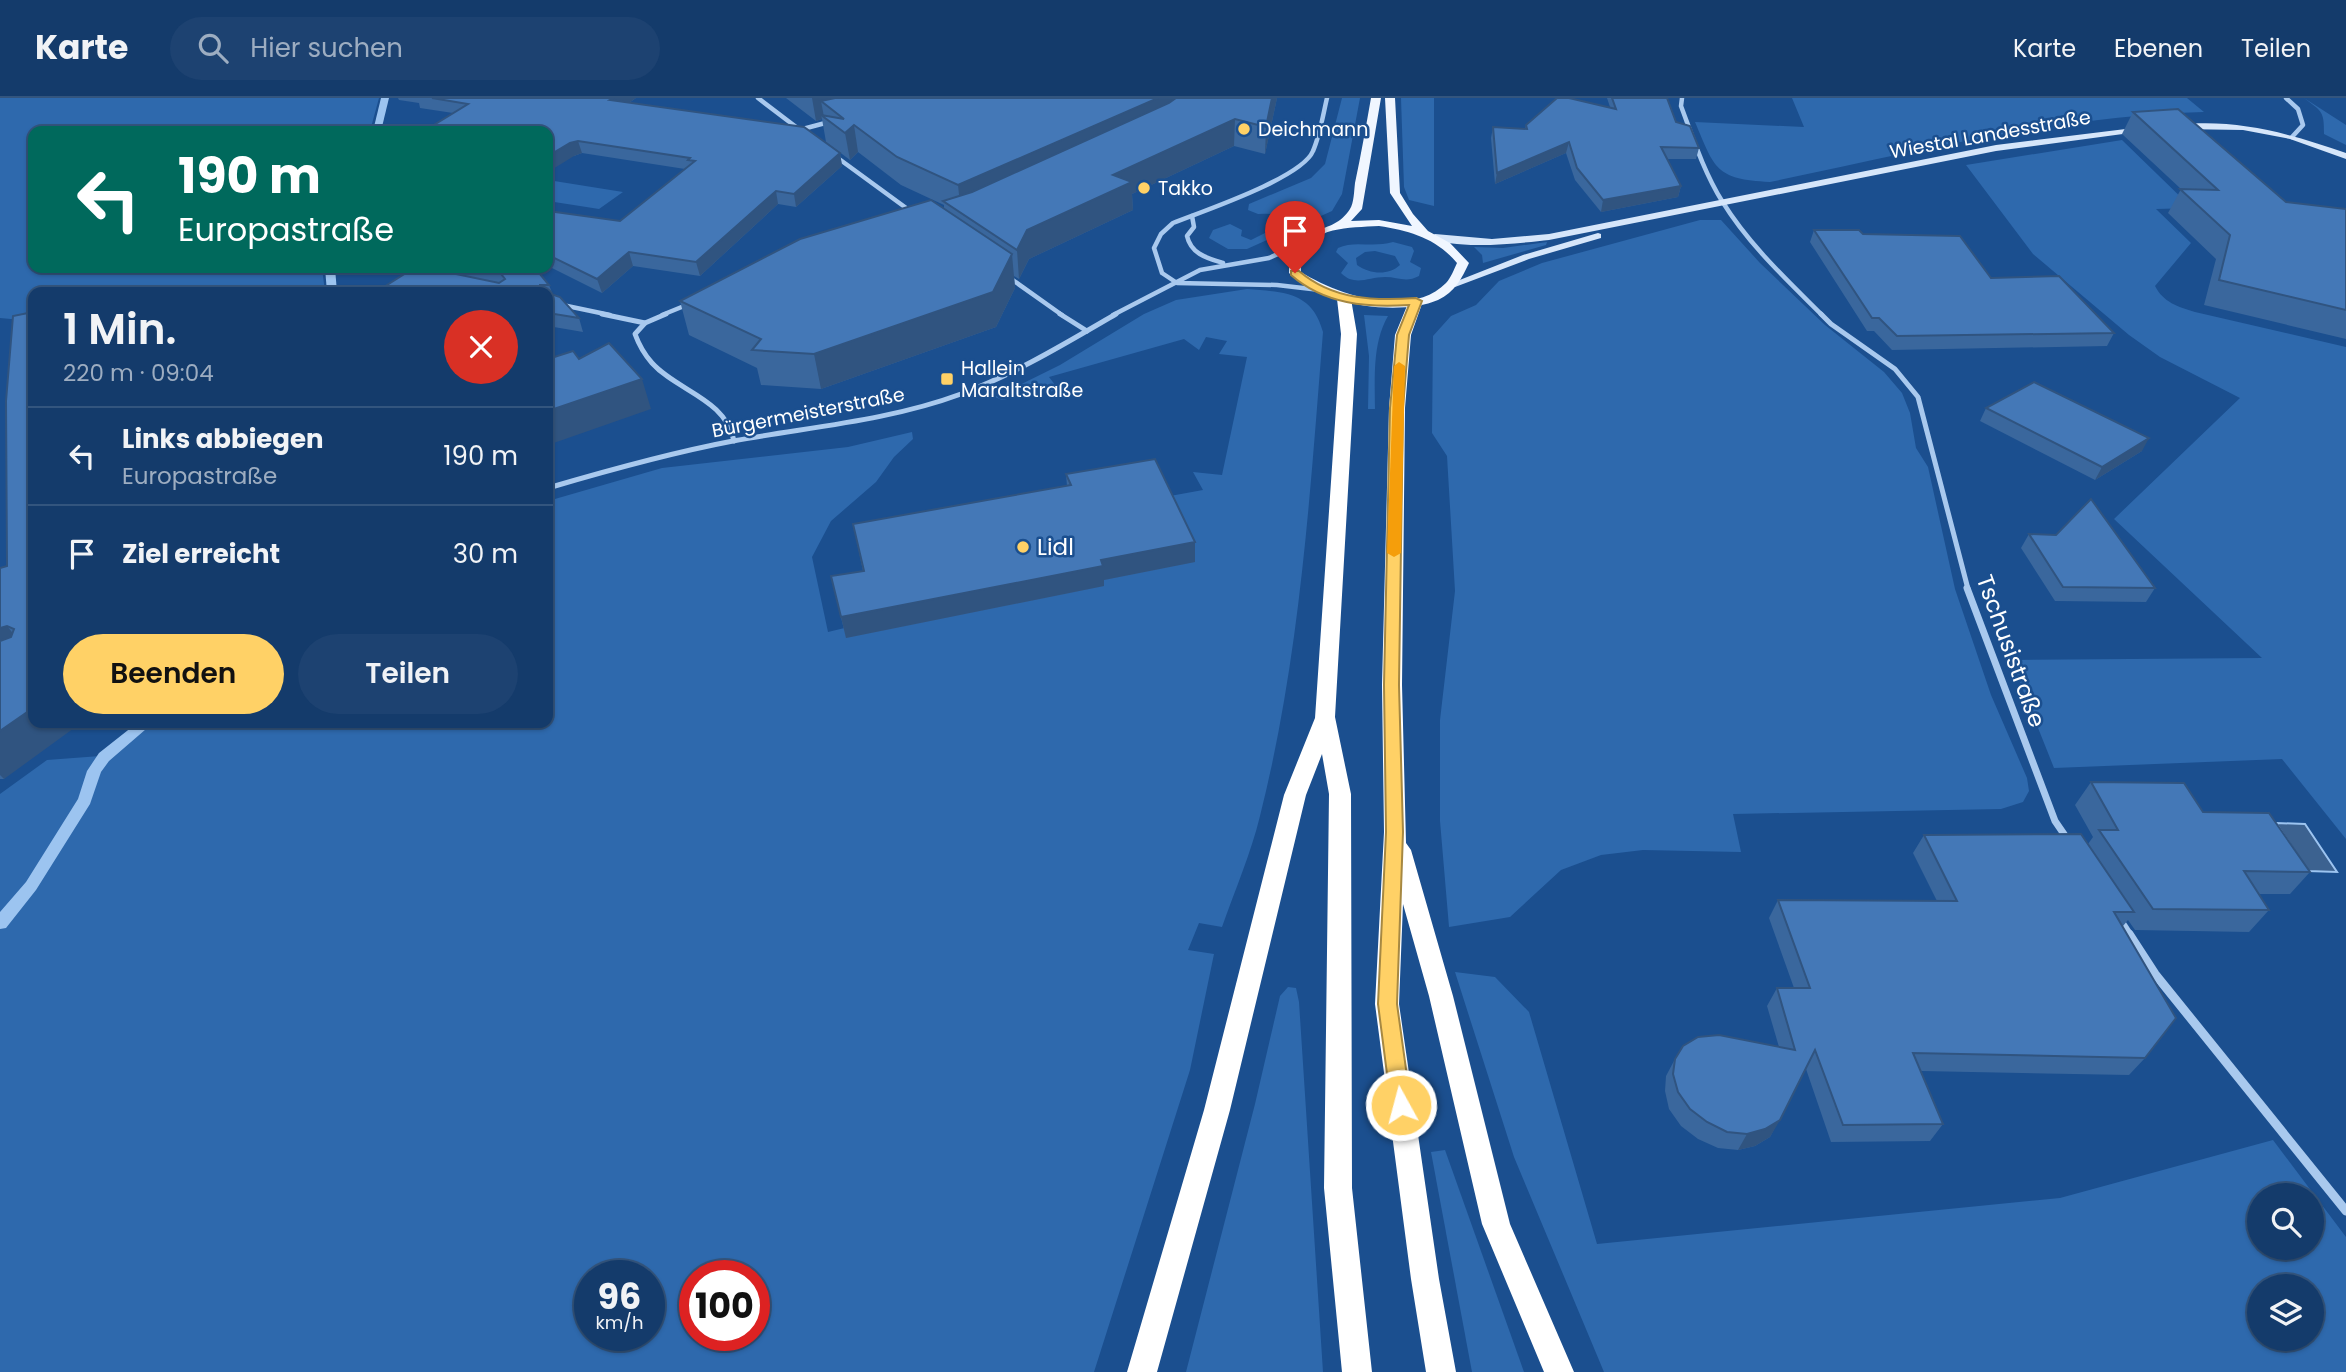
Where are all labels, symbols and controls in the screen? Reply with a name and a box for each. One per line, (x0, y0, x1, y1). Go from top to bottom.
search box (170, 17, 660, 80)
text: Karte (35, 24, 128, 71)
icon: search (194, 29, 232, 67)
text: Hier suchen (250, 30, 403, 66)
text: Karte (2013, 32, 2076, 65)
text: Ebenen (2114, 32, 2203, 65)
text: Teilen (2241, 32, 2311, 65)
street label: Wiestal Landesstraße (1887, 104, 2093, 165)
place label: Deichmann (1258, 116, 1368, 143)
marker: Deichmann (1236, 121, 1252, 137)
text: 190 m (178, 142, 321, 210)
icon: left (63, 154, 154, 245)
place label: Takko (1158, 175, 1213, 202)
marker: Takko (1136, 180, 1152, 196)
pin (1265, 201, 1325, 273)
text: Europastraße (178, 207, 394, 252)
icon: arrive (1276, 212, 1314, 250)
text: 1 Min. (63, 300, 176, 359)
button: close (444, 310, 518, 384)
place label: Hallein Maraltstraße (961, 355, 1083, 404)
text: 220 m · 09:04 (63, 357, 214, 389)
marker: Hallein Maraltstraße (939, 371, 955, 387)
street label: Bürgermeisterstraße (709, 381, 907, 444)
text: Links abbiegen (122, 421, 324, 457)
icon: left (63, 437, 101, 475)
text: 190 m (443, 438, 518, 474)
text: Europastraße (122, 460, 277, 492)
place label: Lidl (1037, 531, 1074, 563)
icon: arrive (63, 535, 101, 573)
text: Ziel erreicht (122, 536, 280, 572)
text: 30 m (453, 536, 518, 572)
marker: Lidl (1015, 539, 1031, 555)
street label: Tschusistraße (1969, 570, 2053, 732)
button: Beenden (63, 634, 284, 714)
button: Teilen (298, 634, 518, 714)
position arrow (1364, 1068, 1438, 1142)
map controls (2247, 1183, 2324, 1351)
button: search (2247, 1183, 2324, 1260)
speed limit sign: 100 (679, 1260, 770, 1351)
text: 96 (598, 1272, 641, 1321)
button: layers (2247, 1274, 2324, 1351)
text: km/h (596, 1310, 643, 1335)

